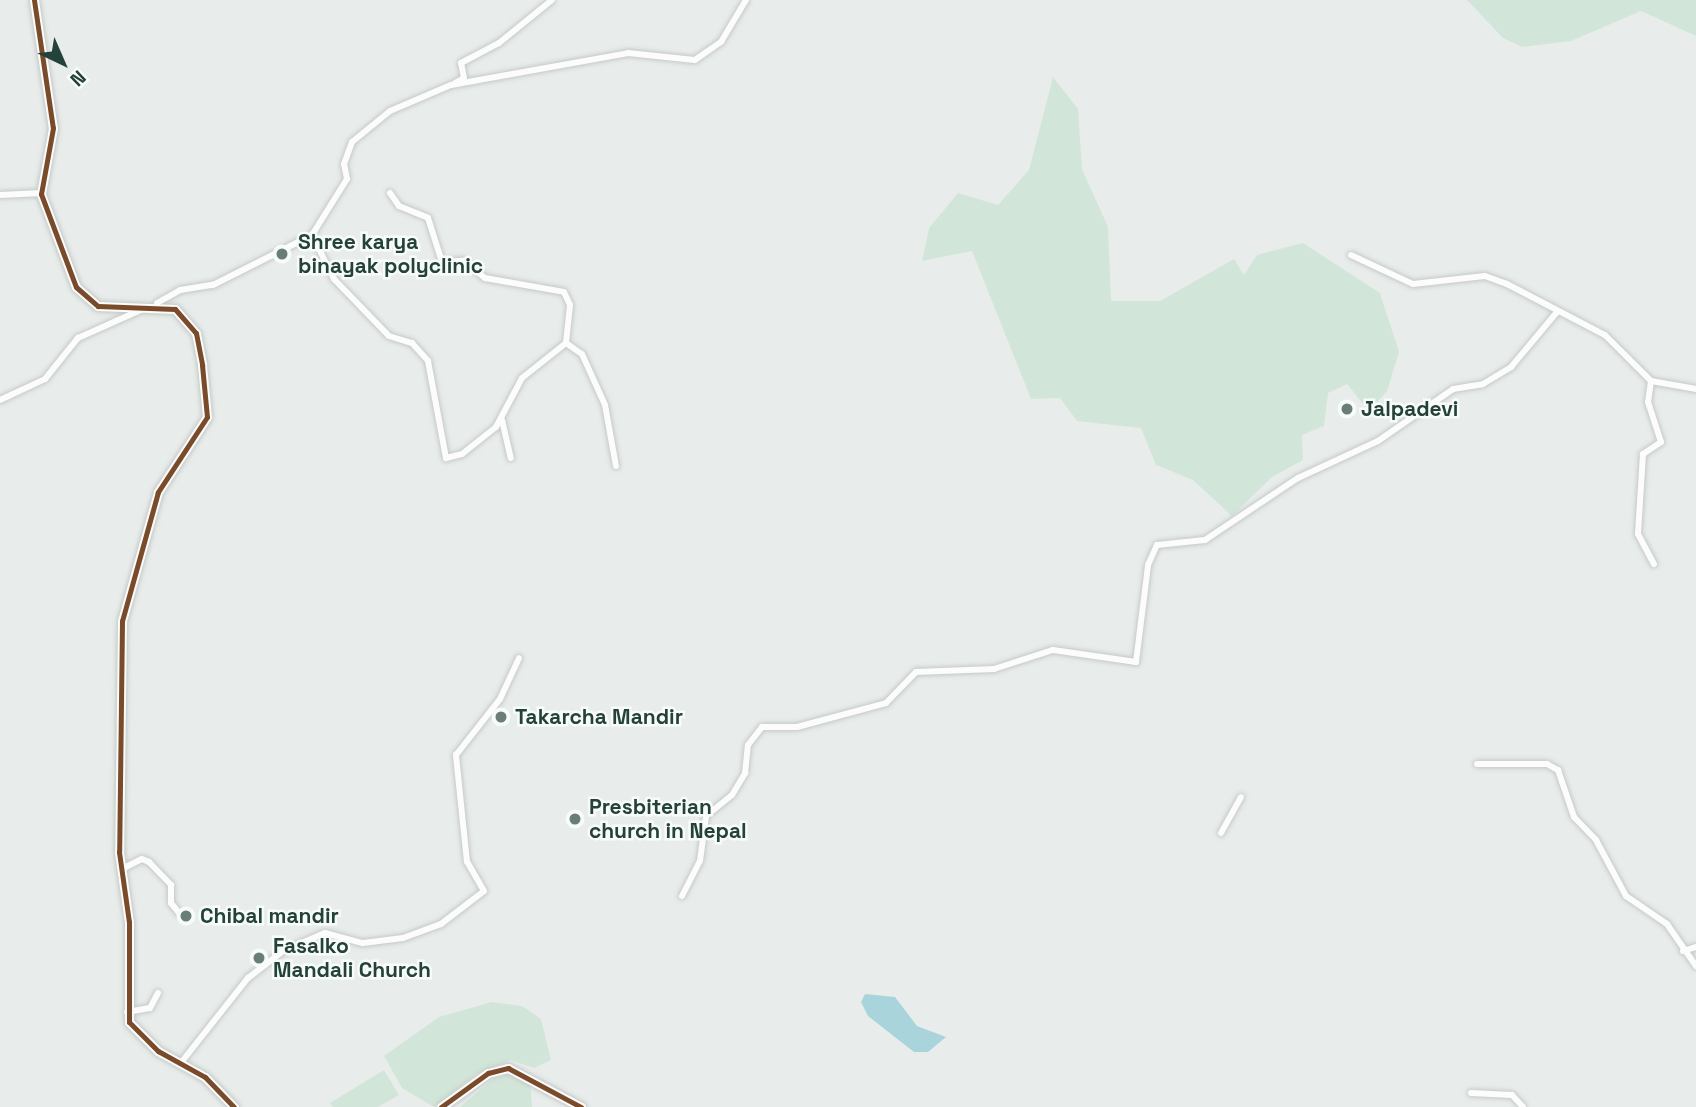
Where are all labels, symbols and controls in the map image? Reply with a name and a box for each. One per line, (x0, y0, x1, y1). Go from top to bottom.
north arrow (28, 28, 98, 98)
text: N (65, 65, 91, 92)
place label: Shree karya binayak polyclinic (298, 229, 483, 279)
marker: Shree karya binayak polyclinic (272, 244, 292, 264)
place label: Jalpadevi (1361, 396, 1458, 422)
marker: Jalpadevi (1339, 401, 1355, 417)
place label: Takarcha Mandir (515, 704, 683, 730)
marker: Takarcha Mandir (493, 709, 509, 725)
place label: Presbiterian church in Nepal (589, 794, 747, 844)
marker: Presbiterian church in Nepal (567, 811, 583, 827)
place label: Chibal mandir (200, 903, 339, 929)
marker: Chibal mandir (178, 908, 194, 924)
place label: Fasalko Mandali Church (273, 933, 431, 983)
marker: Fasalko Mandali Church (251, 950, 267, 966)

